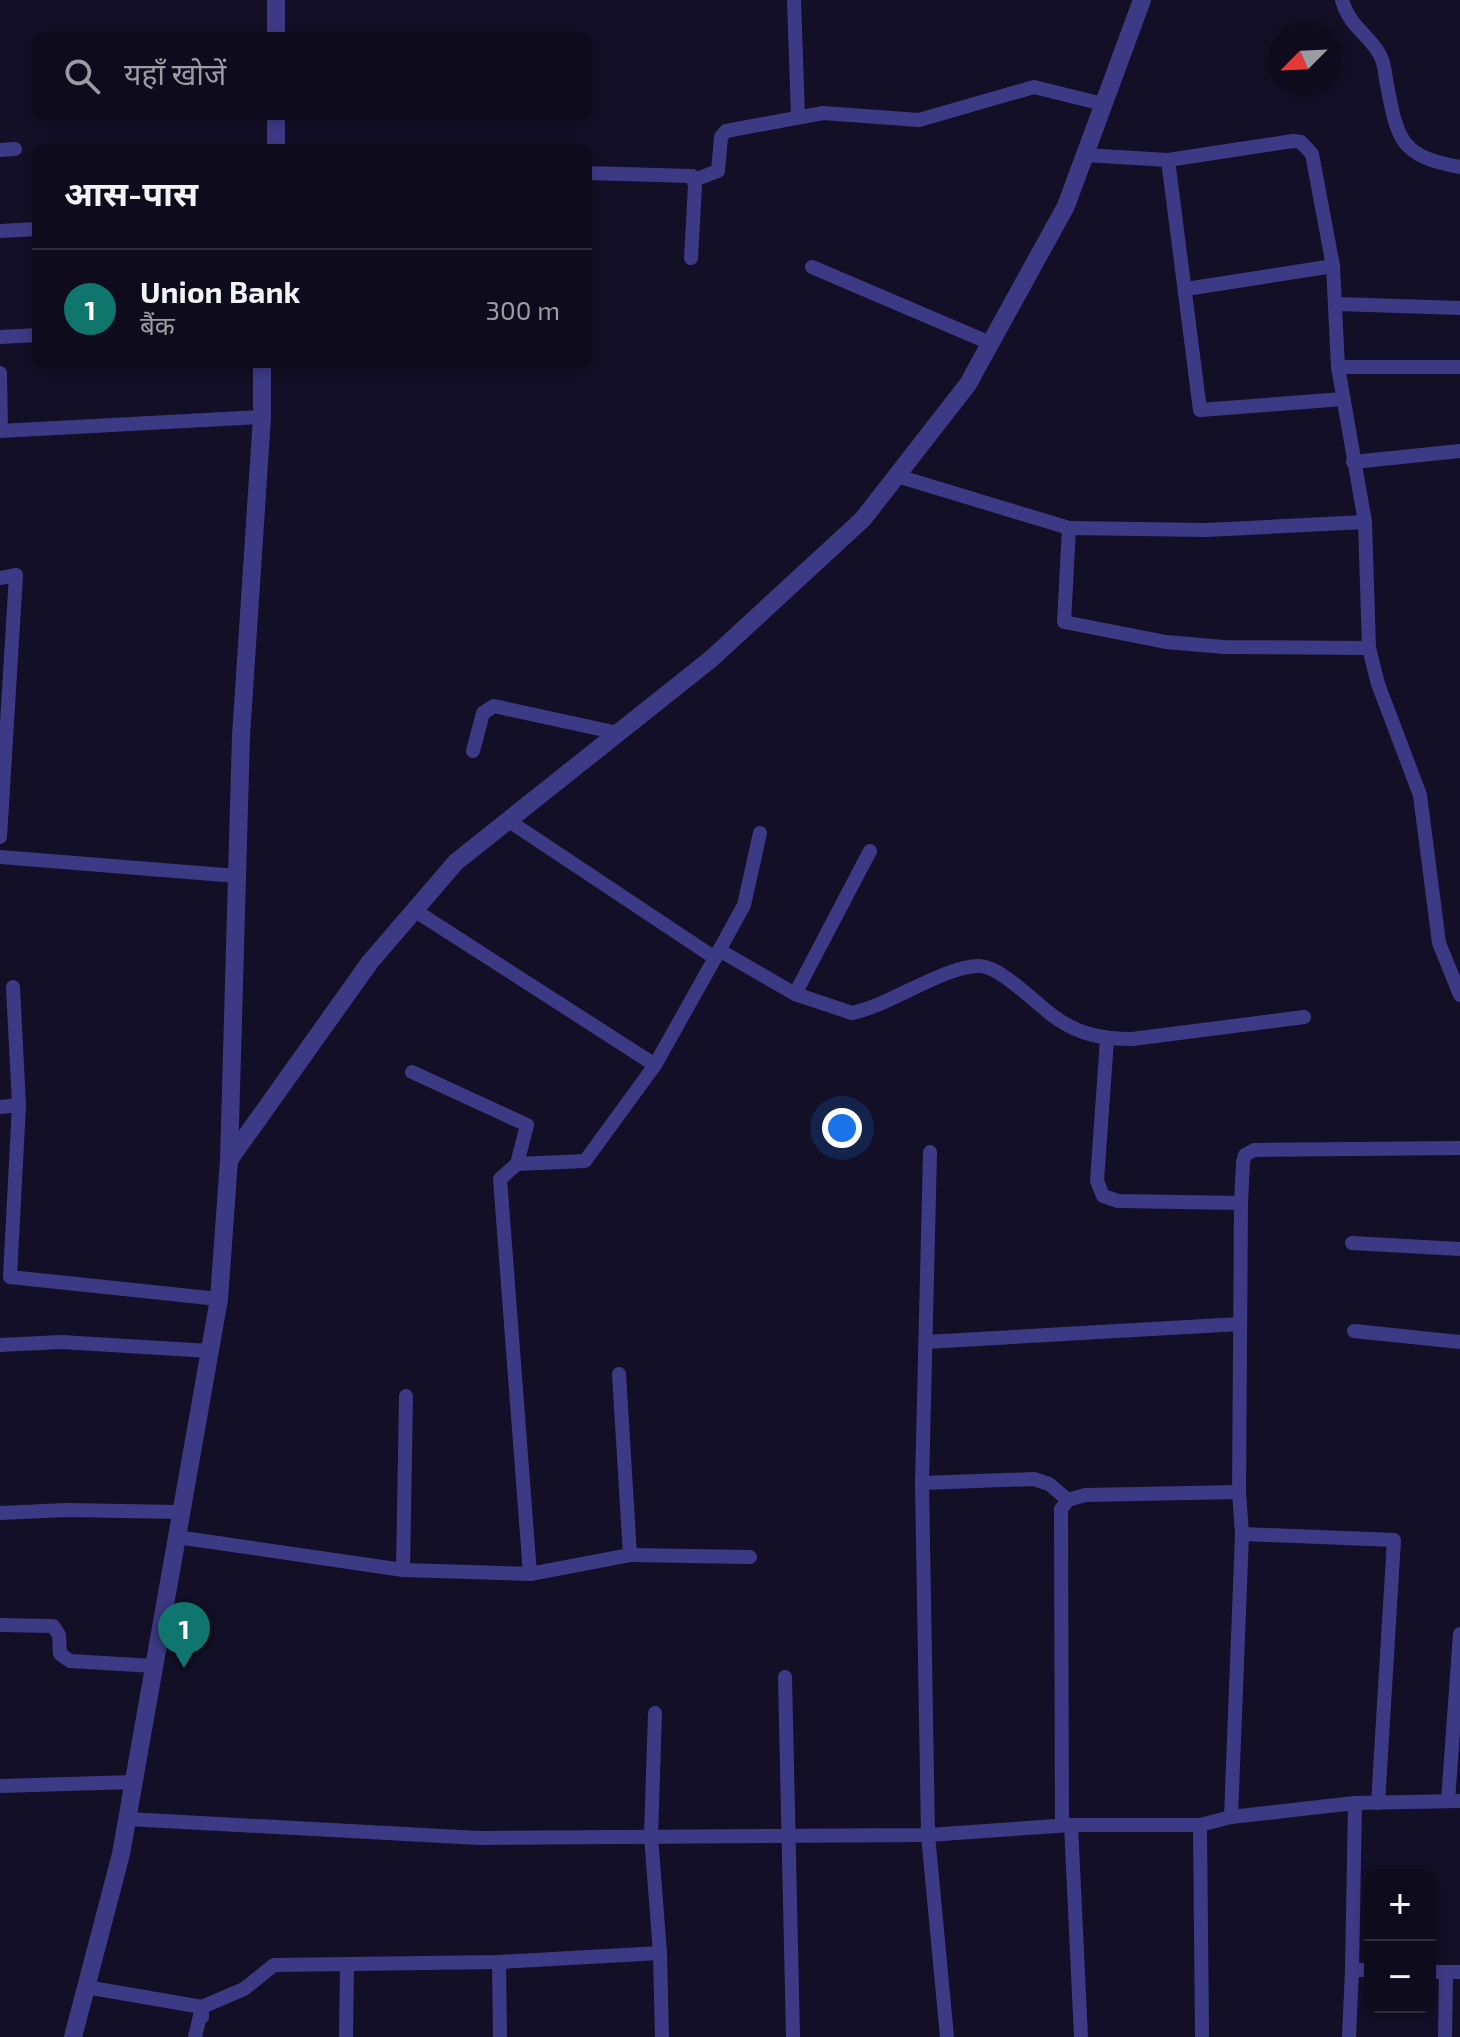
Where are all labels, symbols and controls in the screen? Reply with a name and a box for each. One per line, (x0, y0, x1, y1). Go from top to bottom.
north arrow (1268, 24, 1340, 96)
search box (32, 32, 592, 120)
icon: search (60, 54, 104, 98)
text: यहाँ खोजें (124, 55, 226, 91)
text: आस-पास (64, 172, 198, 213)
text: Union Bank (140, 273, 300, 309)
text: 1 (84, 294, 96, 325)
text: 300 m (486, 294, 560, 325)
text: बैंक (140, 309, 175, 340)
your location (822, 1108, 862, 1148)
pin: 1 (158, 1602, 210, 1668)
map controls (1364, 1869, 1436, 2013)
button: + (1364, 1869, 1436, 1941)
button: − (1364, 1941, 1436, 2013)

